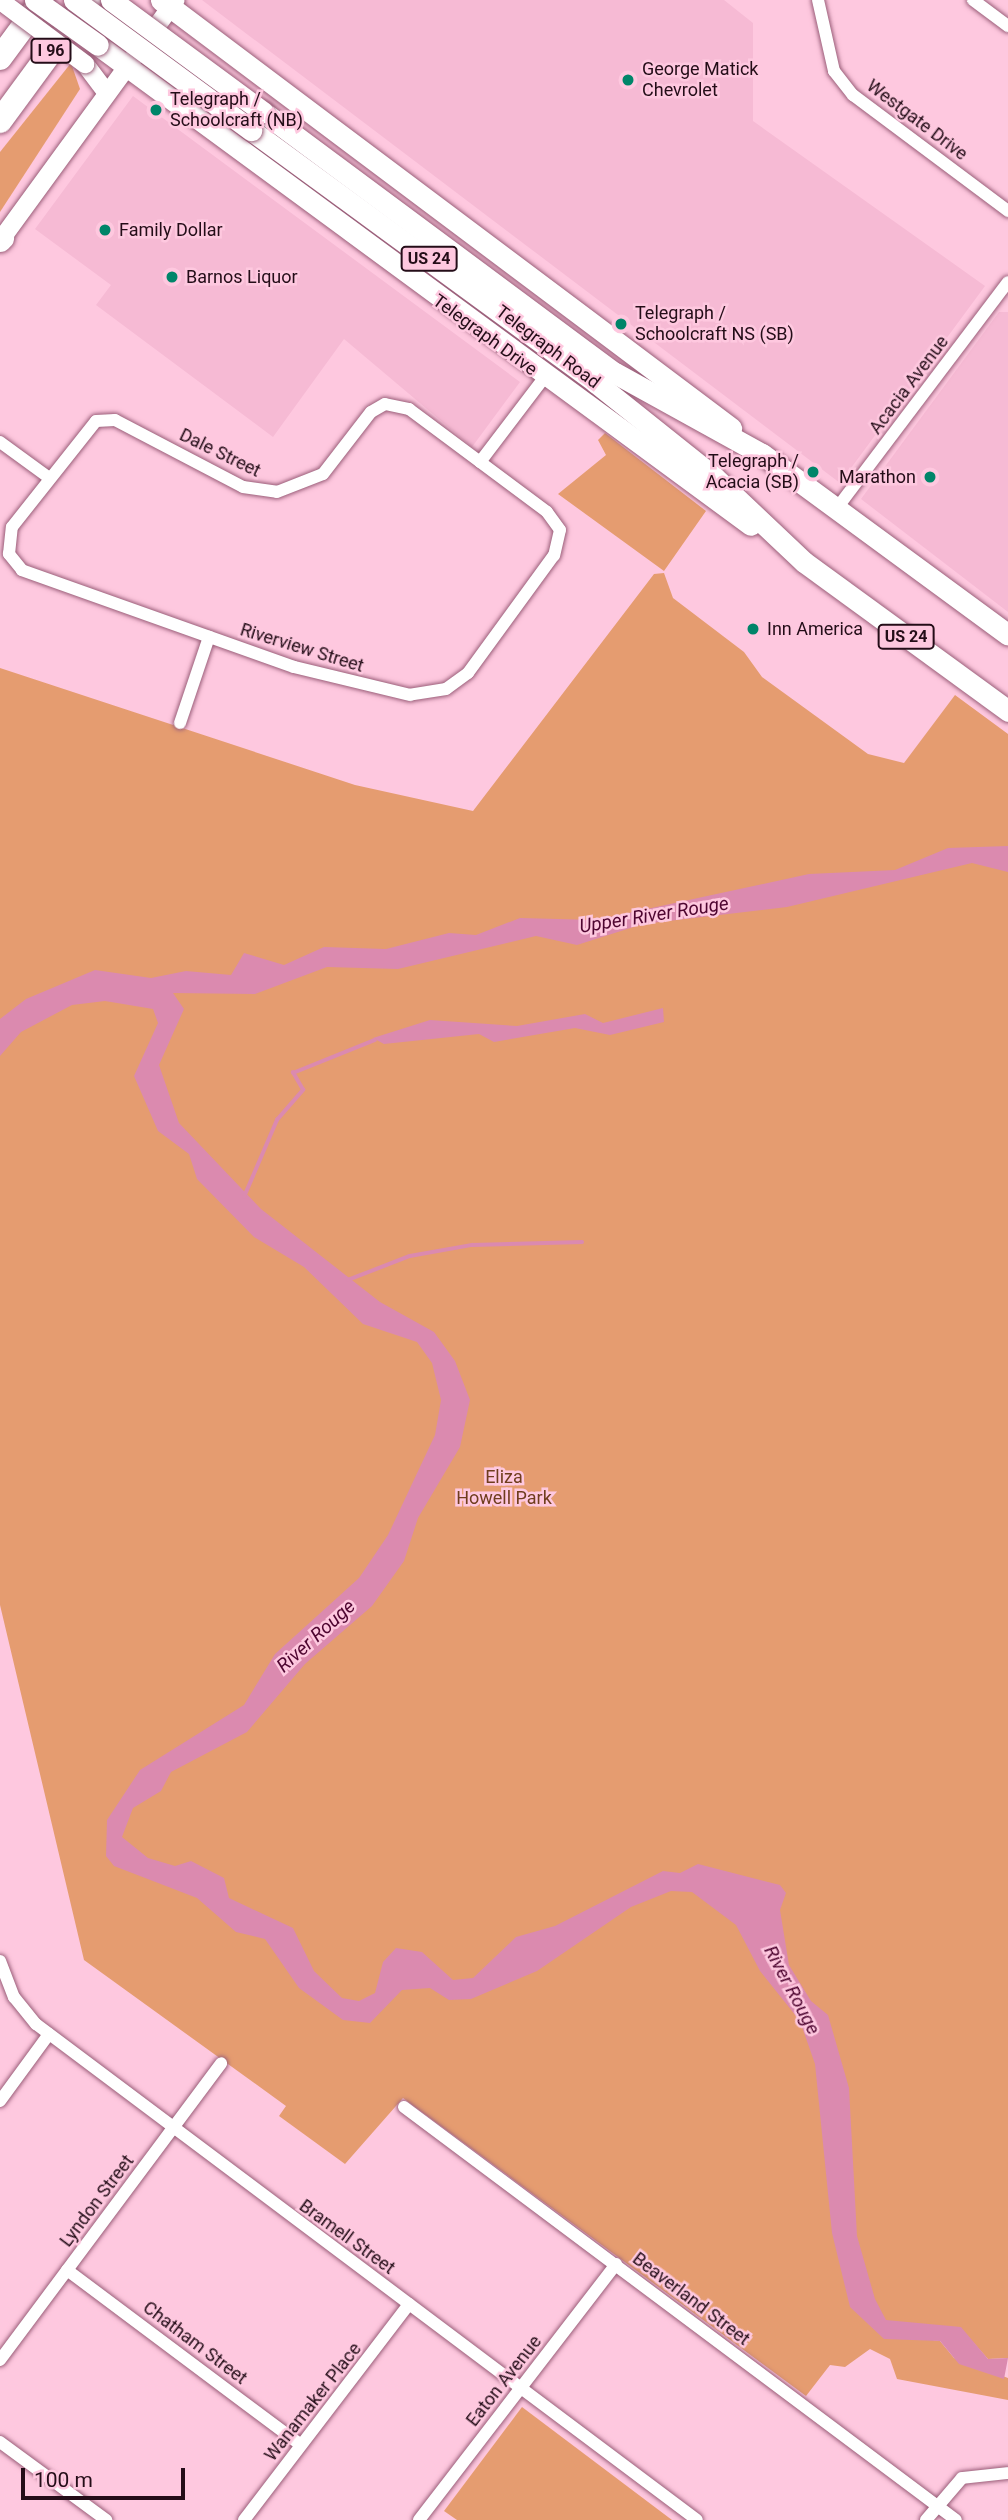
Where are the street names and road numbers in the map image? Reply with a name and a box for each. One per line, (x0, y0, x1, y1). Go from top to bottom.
road number: I 96 (30, 38, 72, 64)
street label: Westgate Drive (862, 75, 972, 165)
road number: US 24 (399, 246, 459, 272)
street label: Telegraph Drive (429, 290, 541, 380)
street label: Telegraph Road (492, 301, 604, 393)
street label: Acacia Avenue (865, 331, 953, 439)
street label: Dale Street (176, 424, 264, 482)
street label: Riverview Street (238, 619, 366, 677)
road number: US 24 (876, 624, 936, 650)
street label: Lyndon Street (55, 2151, 139, 2251)
street label: Bramell Street (295, 2195, 399, 2279)
street label: Beaverland Street (628, 2248, 754, 2350)
street label: Chatham Street (139, 2297, 251, 2389)
street label: Eaton Avenue (462, 2331, 546, 2431)
street label: Wanamaker Place (260, 2338, 366, 2466)

